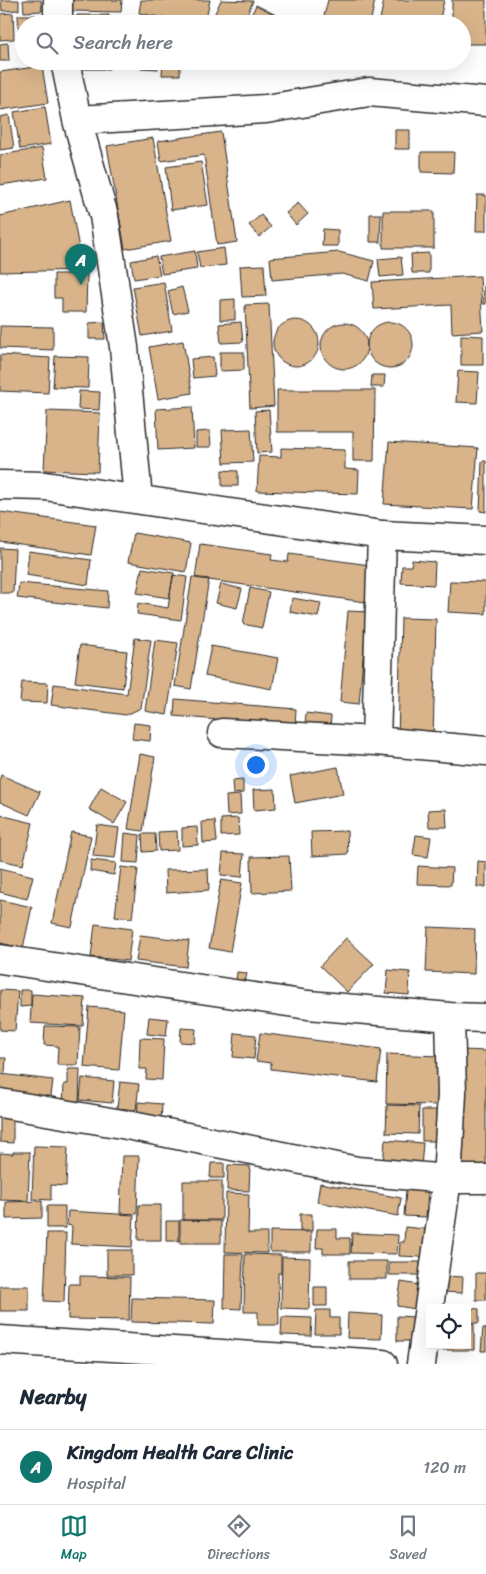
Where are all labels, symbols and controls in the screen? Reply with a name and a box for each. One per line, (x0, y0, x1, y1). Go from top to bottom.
search box (15, 15, 471, 70)
text: Search here (73, 26, 173, 59)
icon: search (33, 29, 61, 57)
pin: A (65, 244, 97, 285)
your location (243, 752, 269, 778)
map controls (426, 1304, 471, 1349)
button: locate (426, 1304, 471, 1349)
text: Nearby (20, 1378, 86, 1416)
text: Kingdom Health Care Clinic (67, 1436, 294, 1469)
text: A (31, 1453, 41, 1482)
text: 120 m (423, 1453, 466, 1482)
text: Hospital (67, 1469, 126, 1498)
tab: Map (60, 1512, 88, 1567)
tab: Directions (207, 1512, 270, 1567)
tab: Saved (389, 1512, 426, 1567)

